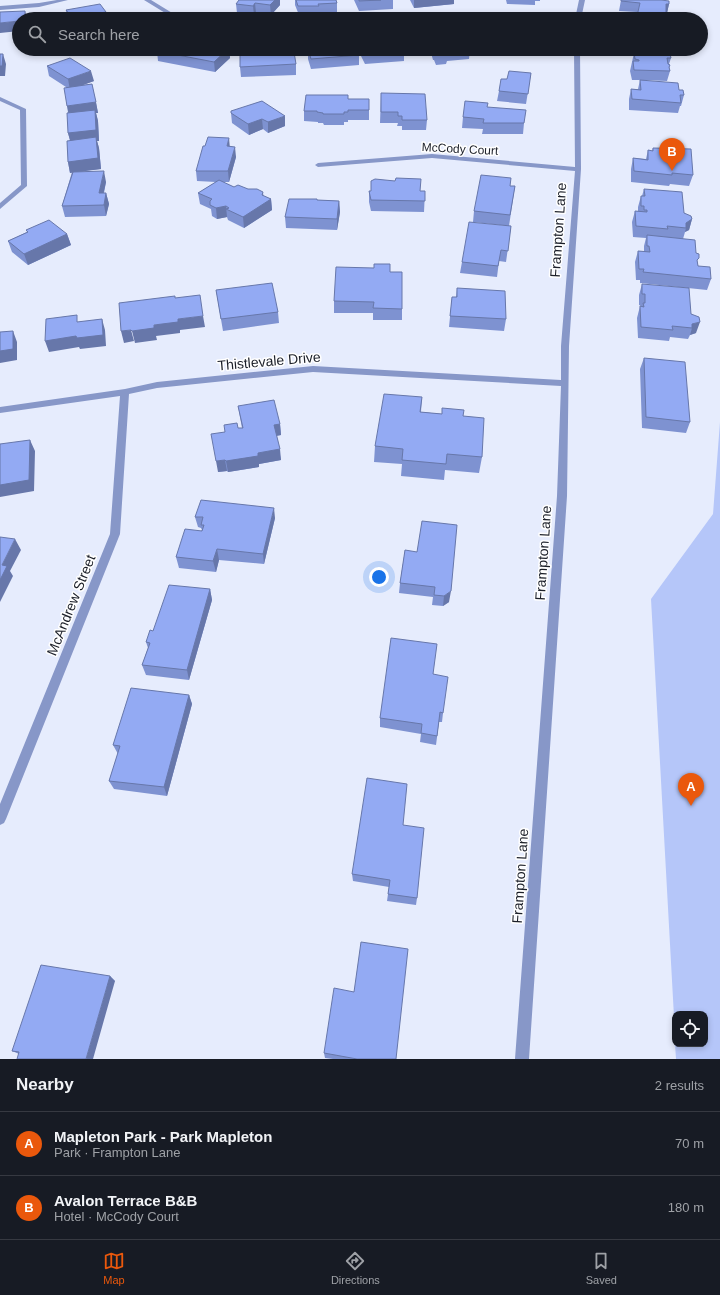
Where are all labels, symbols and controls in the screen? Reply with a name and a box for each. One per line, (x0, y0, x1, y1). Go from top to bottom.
search box (12, 12, 708, 56)
icon: search (26, 23, 48, 45)
text: Search here (58, 26, 140, 43)
pin: B (659, 138, 685, 171)
street label: McCody Court (421, 140, 499, 158)
street label: Frampton Lane (547, 182, 569, 278)
street label: Thistlevale Drive (217, 349, 321, 373)
street label: Frampton Lane (532, 505, 554, 601)
street label: McAndrew Street (43, 552, 99, 658)
your location (369, 567, 389, 587)
pin: A (678, 773, 704, 806)
street label: Frampton Lane (509, 828, 531, 924)
map controls (672, 1011, 708, 1047)
button: locate (672, 1011, 708, 1047)
text: Nearby (16, 1075, 74, 1094)
text: 2 results (655, 1078, 704, 1093)
text: Mapleton Park - Park Mapleton (54, 1128, 272, 1145)
text: A (24, 1136, 34, 1151)
text: 70 m (675, 1136, 704, 1151)
text: Park · Frampton Lane (54, 1145, 180, 1160)
text: Avalon Terrace B&B (54, 1192, 197, 1209)
text: B (24, 1200, 34, 1215)
text: 180 m (668, 1200, 704, 1215)
text: Hotel · McCody Court (54, 1209, 179, 1224)
tab: Map (103, 1250, 125, 1286)
tab: Directions (331, 1250, 380, 1286)
tab: Saved (586, 1250, 617, 1286)

